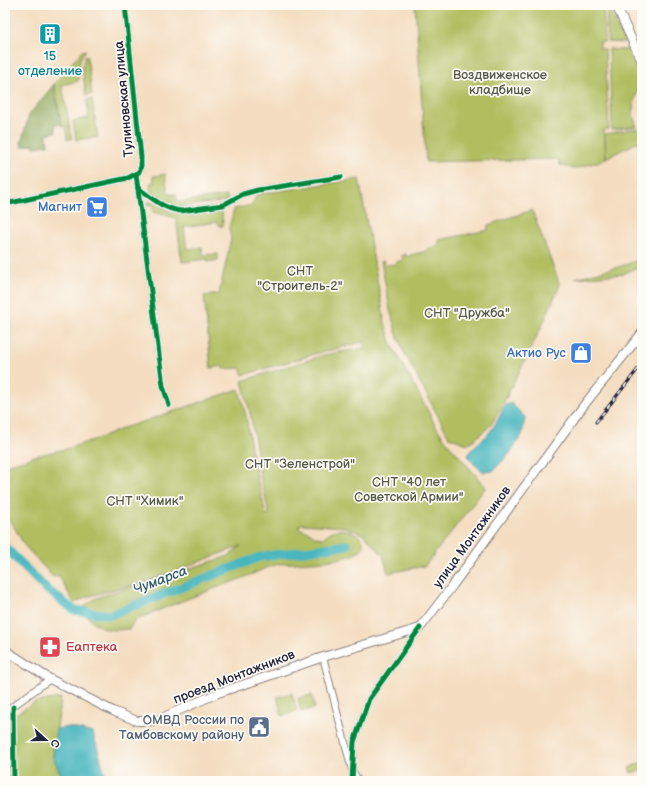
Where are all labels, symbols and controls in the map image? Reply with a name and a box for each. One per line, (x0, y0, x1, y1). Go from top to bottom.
building icon: 15 отделение (37, 21, 63, 47)
street label: Тулиновская улица (111, 40, 137, 158)
place label: 15 отделение (18, 48, 82, 79)
park label: Воздвиженское кладбище (453, 67, 547, 98)
supermarket icon: Магнит (84, 194, 110, 220)
place label: Магнит (38, 199, 82, 215)
park label: СНТ "Строитель-2" (257, 263, 343, 294)
park label: СНТ "Дружба" (424, 305, 510, 321)
shop icon: Актио Рус (568, 340, 594, 366)
place label: Актио Рус (506, 345, 567, 361)
park label: СНТ "Зеленстрой" (245, 456, 355, 472)
park label: СНТ "40 лет Советской Армии" (354, 474, 464, 505)
street label: улица Монтажников (430, 483, 514, 591)
park label: СНТ "Химик" (106, 493, 184, 509)
water label: Чумарса (131, 562, 189, 598)
pharmacy icon: Еаптека (37, 634, 63, 660)
place label: Еаптека (66, 639, 118, 655)
street label: проезд Монтажников (171, 646, 297, 708)
place label: ОМВД России по Тамбовскому району (119, 712, 244, 743)
public building icon: ОМВД России по Тамбовскому району (246, 714, 272, 740)
north arrow (26, 720, 66, 760)
text: С (47, 738, 62, 750)

